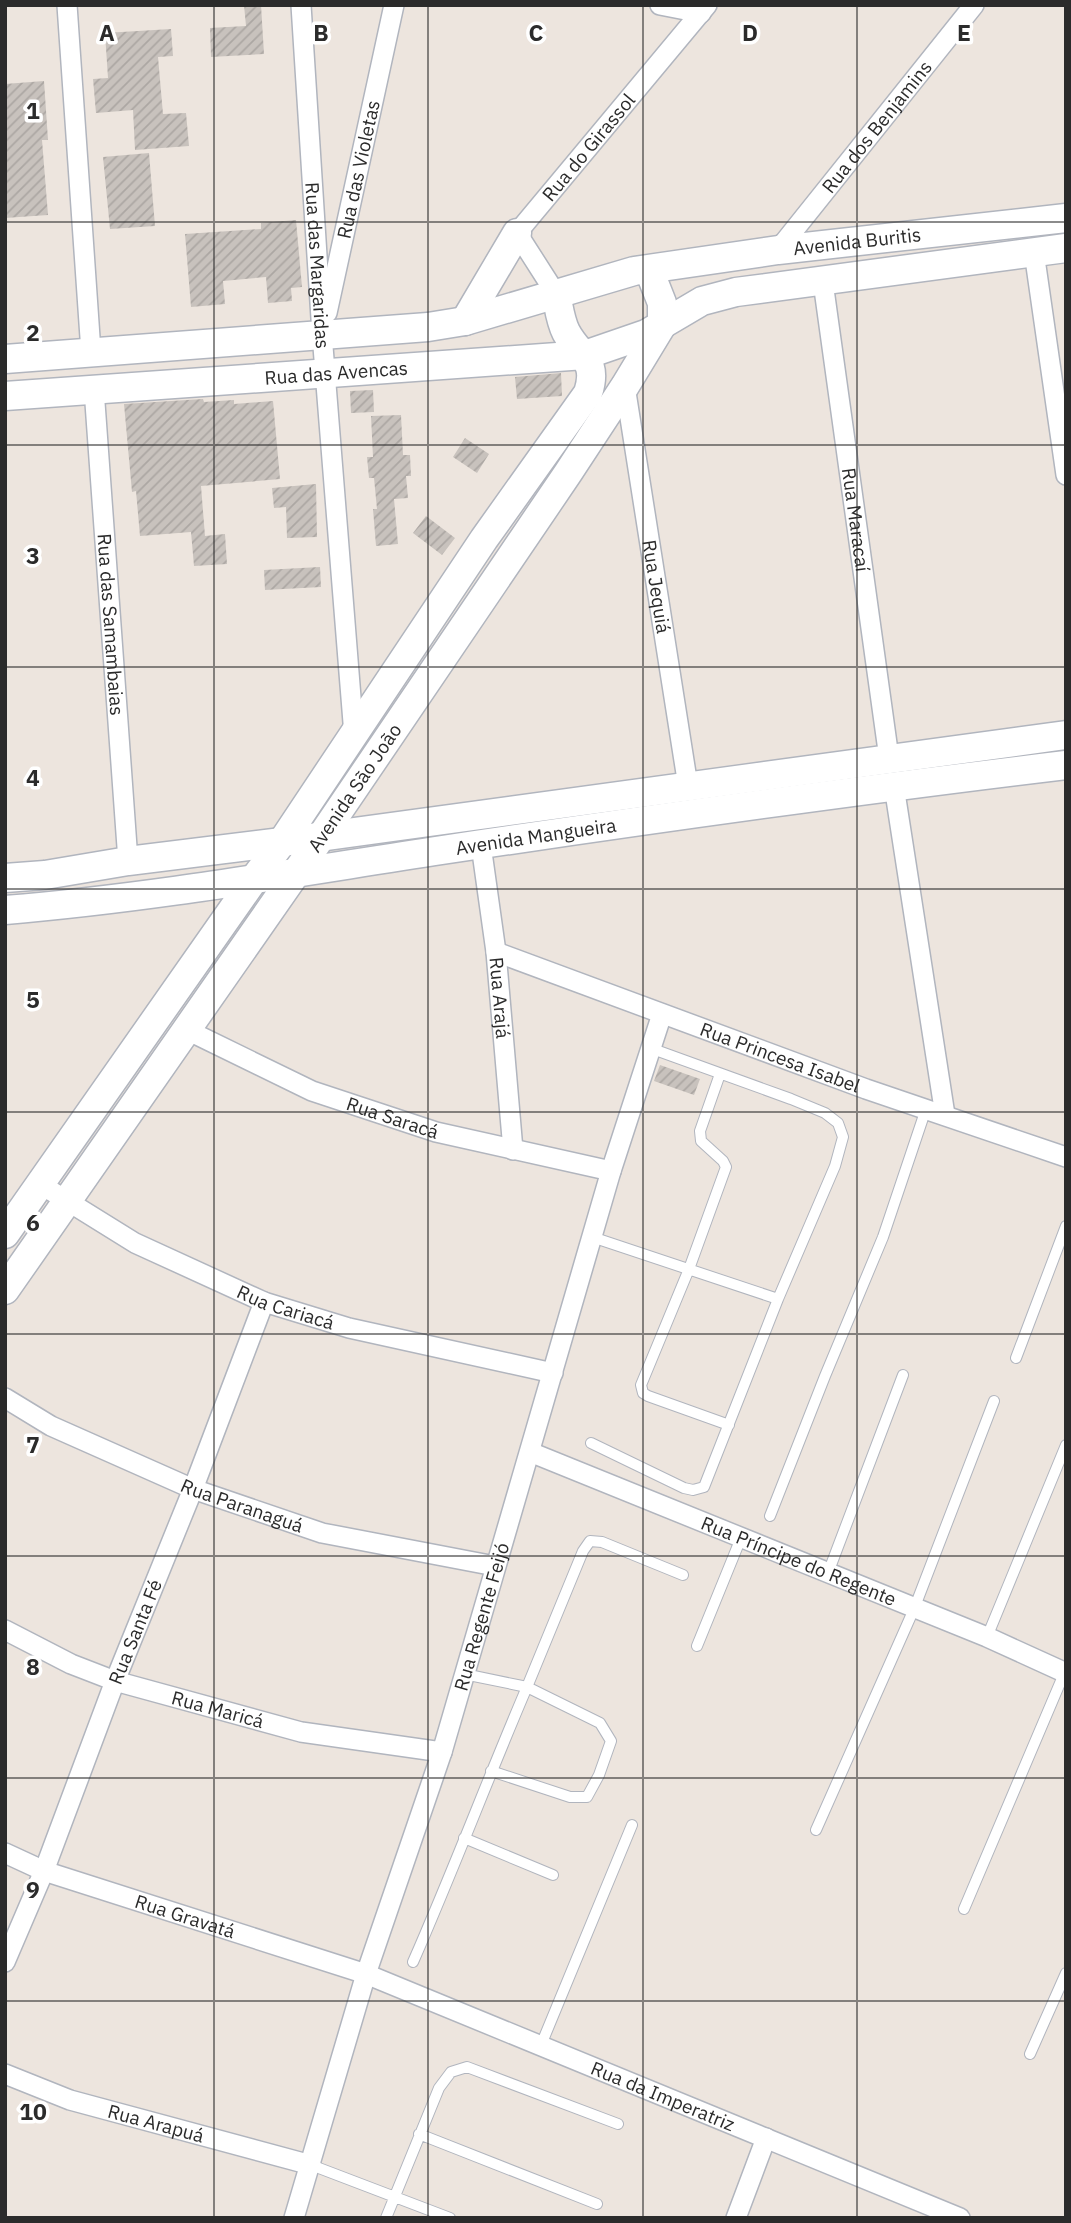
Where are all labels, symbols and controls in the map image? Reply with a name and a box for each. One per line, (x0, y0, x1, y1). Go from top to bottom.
text: A (99, 17, 115, 47)
text: B (313, 17, 329, 47)
text: C (529, 17, 544, 47)
text: D (742, 17, 758, 47)
text: E (957, 17, 971, 47)
street label: Rua dos Benjamins (816, 55, 937, 198)
street label: Rua do Girassol (537, 88, 640, 206)
text: 1 (26, 95, 40, 125)
street label: Rua das Violetas (332, 98, 385, 241)
street label: Rua das Margaridas (300, 181, 335, 350)
street label: Avenida Buritis (792, 222, 922, 260)
text: 2 (26, 317, 40, 347)
street label: Rua das Avencas (264, 356, 409, 390)
street label: Rua Maracaí (837, 466, 875, 573)
street label: Rua das Samambaias (92, 533, 129, 716)
street label: Rua Jequiá (637, 538, 676, 635)
text: 3 (26, 540, 40, 570)
street label: Avenida São João (302, 719, 407, 857)
text: 4 (26, 762, 40, 792)
street label: Avenida Mangueira (454, 813, 618, 860)
street label: Rua Arajá (484, 956, 515, 1040)
text: 5 (26, 984, 40, 1014)
street label: Rua Princesa Isabel (697, 1017, 864, 1098)
street label: Rua Saracá (343, 1091, 442, 1144)
text: 6 (26, 1207, 40, 1237)
street label: Rua Cariacá (233, 1279, 337, 1335)
text: 7 (26, 1429, 40, 1459)
street label: Rua Paranaguá (177, 1473, 306, 1538)
street label: Rua Príncipe do Regente (698, 1511, 900, 1611)
street label: Rua Regente Feijó (448, 1540, 514, 1694)
street label: Rua Santa Fé (103, 1576, 167, 1688)
text: 8 (26, 1651, 40, 1681)
street label: Rua Maricá (169, 1685, 267, 1733)
text: 9 (26, 1874, 40, 1904)
street label: Rua Gravatá (132, 1889, 238, 1943)
street label: Rua da Imperatriz (587, 2056, 739, 2136)
text: 10 (19, 2096, 47, 2126)
street label: Rua Arapuá (105, 2099, 207, 2148)

